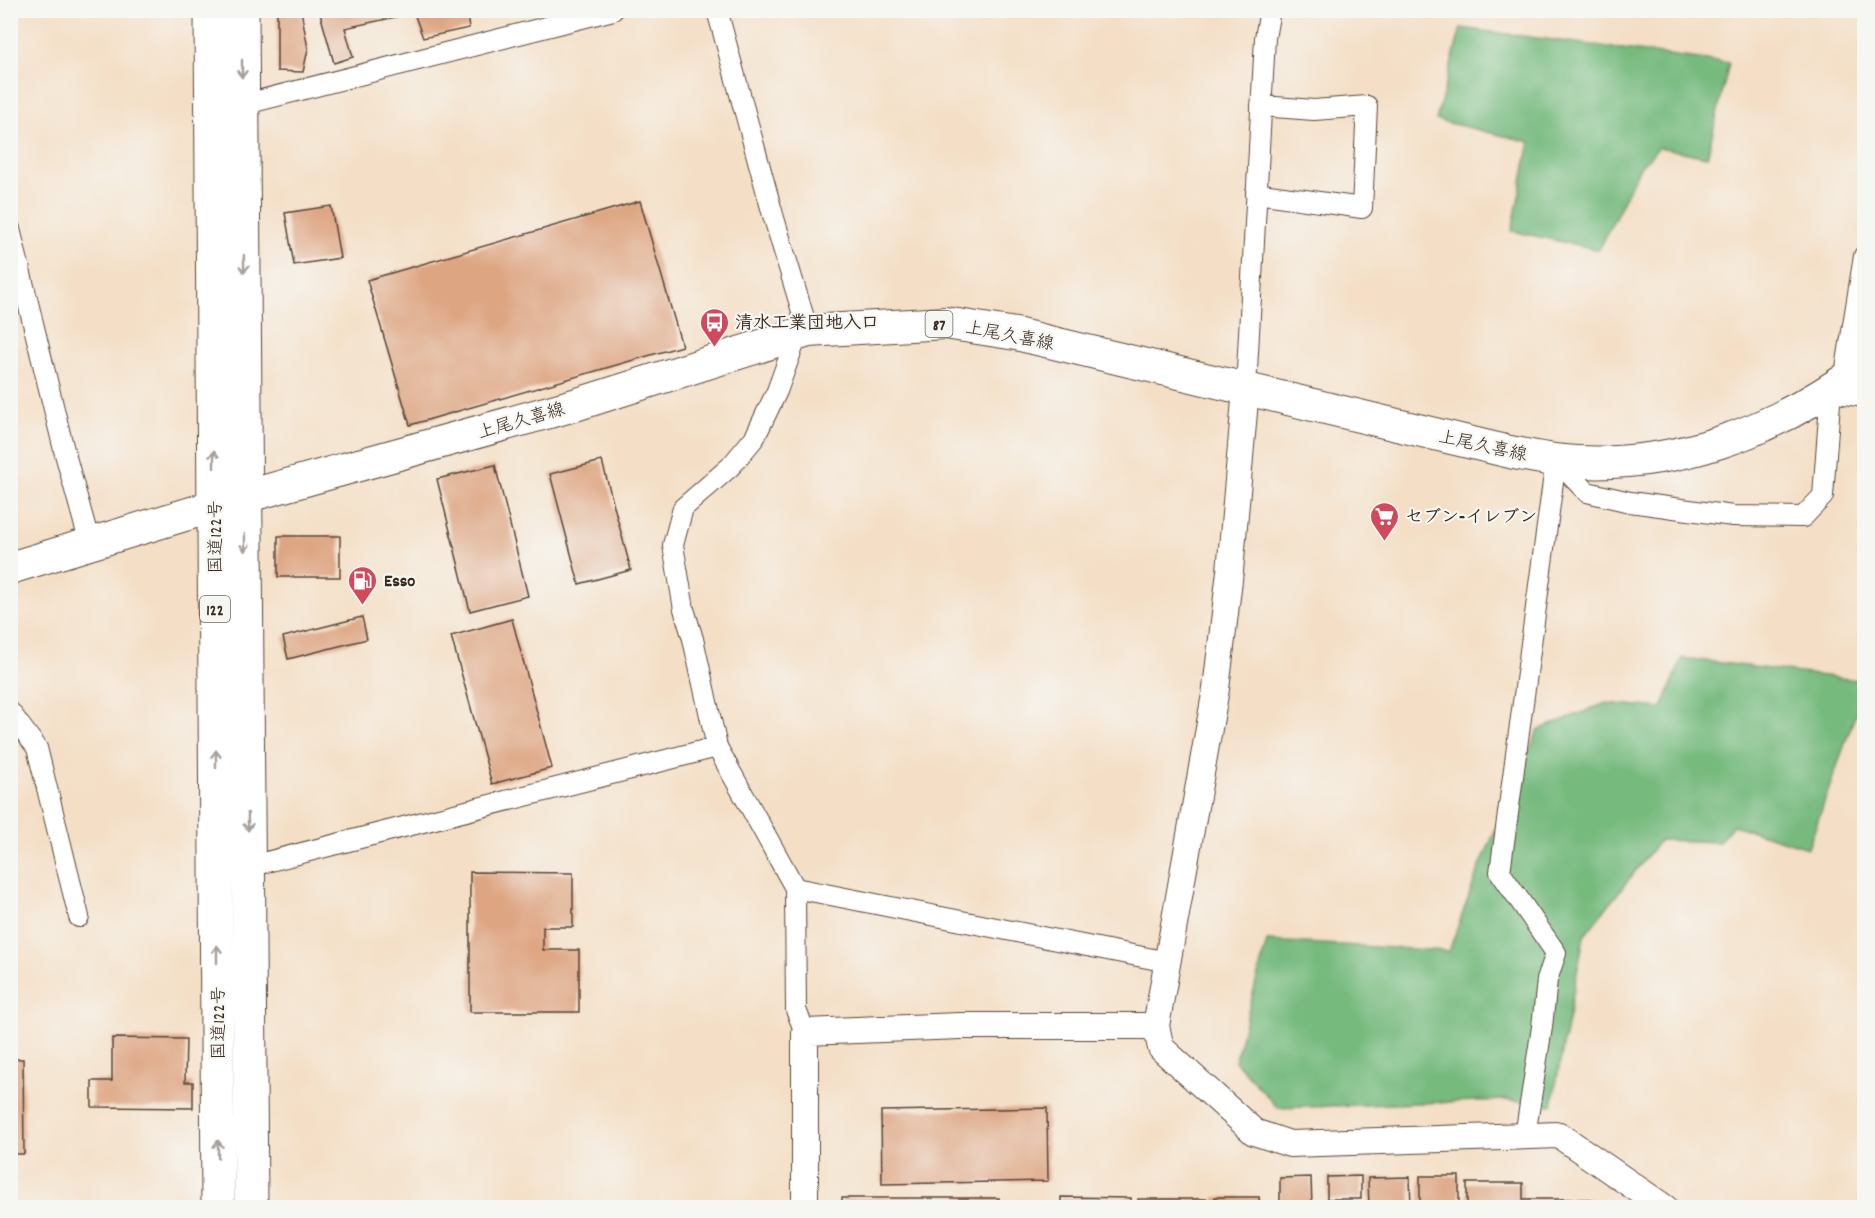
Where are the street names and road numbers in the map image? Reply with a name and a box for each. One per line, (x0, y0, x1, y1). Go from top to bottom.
road number: 87 (926, 311, 952, 337)
street label: 上尾久喜線 (963, 317, 1056, 358)
street label: 上尾久喜線 (475, 398, 568, 447)
street label: 上尾久喜線 (1436, 426, 1529, 469)
street label: 国道122号 (205, 500, 230, 574)
road number: 122 (200, 596, 230, 622)
street label: 国道122号 (208, 986, 233, 1060)

